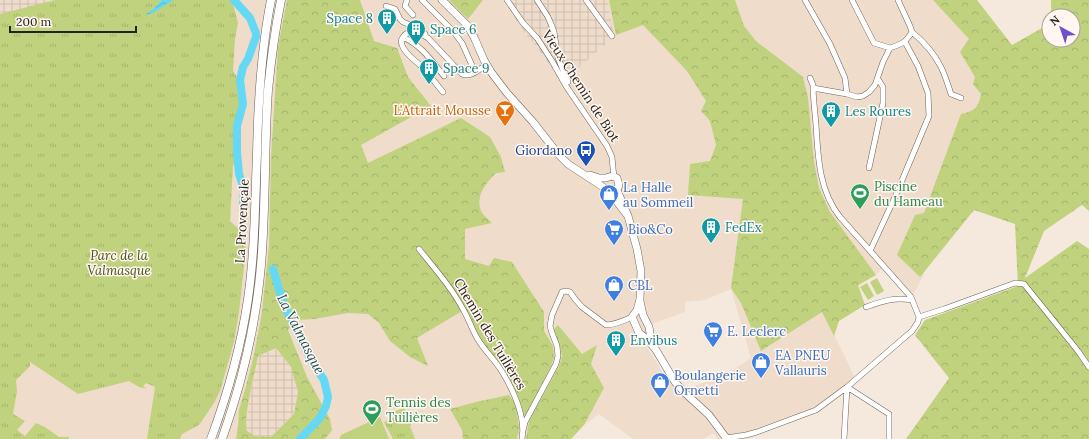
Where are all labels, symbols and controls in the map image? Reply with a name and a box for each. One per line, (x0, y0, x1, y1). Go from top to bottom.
building icon: Space 8 (376, 7, 398, 35)
scale bar (10, 8, 136, 34)
north arrow (1041, 8, 1081, 48)
place label: Space 8 (327, 10, 373, 27)
text: N (1047, 12, 1063, 28)
text: 200 m (16, 14, 52, 29)
building icon: Space 6 (405, 18, 427, 46)
place label: Space 6 (430, 21, 477, 38)
street label: Vieux Chemin de Biot (538, 26, 624, 145)
building icon: Space 9 (418, 57, 440, 85)
place label: Space 9 (443, 60, 490, 77)
bar icon: L'Attrait Mousse (494, 99, 516, 127)
building icon: Les Roures (820, 100, 842, 128)
place label: L'Attrait Mousse (393, 102, 491, 119)
place label: Les Roures (845, 103, 911, 120)
bus stop icon: Giordano (575, 139, 597, 167)
place label: Giordano (515, 142, 572, 159)
street label: La Provençale (231, 178, 253, 264)
place label: Piscine du Hameau (874, 178, 943, 210)
place label: La Halle au Sommeil (623, 179, 694, 211)
sports icon: Piscine du Hameau (849, 182, 871, 210)
shop icon: La Halle au Sommeil (598, 183, 620, 211)
building icon: FedEx (700, 216, 722, 244)
supermarket icon: Bio&Co (603, 218, 625, 246)
place label: FedEx (725, 219, 762, 236)
place label: Bio&Co (628, 221, 673, 238)
park label: Parc de la Valmasque (87, 247, 151, 279)
shop icon: CBL (603, 274, 625, 302)
street label: Chemin des Tuilières (450, 275, 530, 393)
place label: CBL (628, 277, 653, 294)
water label: La Valmasque (273, 291, 329, 377)
supermarket icon: E. Leclerc (702, 320, 724, 348)
place label: E. Leclerc (727, 323, 786, 340)
building icon: Envibus (605, 329, 627, 357)
place label: Envibus (630, 332, 677, 349)
place label: EA PNEU Vallauris (774, 347, 830, 379)
shop icon: EA PNEU Vallauris (750, 351, 772, 379)
place label: Boulangerie Ornetti (674, 367, 746, 399)
shop icon: Boulangerie Ornetti (649, 371, 671, 399)
place label: Tennis des Tuilières (386, 394, 450, 426)
sports icon: Tennis des Tuilières (361, 398, 383, 426)

